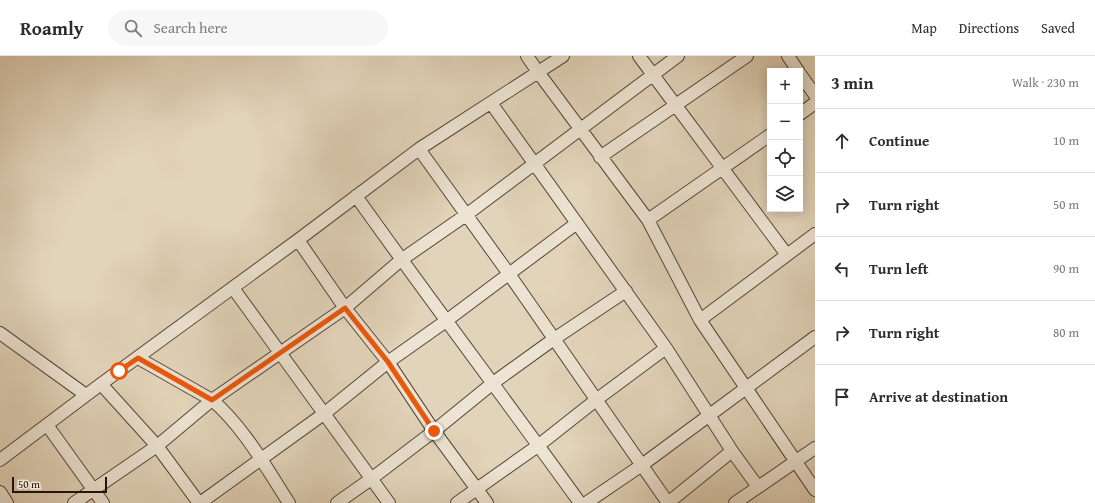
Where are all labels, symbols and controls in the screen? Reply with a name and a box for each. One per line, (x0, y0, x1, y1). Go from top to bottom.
search box (108, 10, 388, 46)
text: Roamly (20, 14, 84, 42)
icon: search (122, 17, 144, 39)
text: Search here (154, 17, 228, 38)
text: Map (911, 18, 937, 38)
text: Directions (959, 18, 1019, 38)
text: Saved (1041, 18, 1075, 38)
map controls (767, 68, 803, 212)
button: + (767, 68, 803, 104)
text: 3 min (831, 70, 873, 95)
text: Walk · 230 m (1012, 73, 1079, 92)
button: − (767, 104, 803, 140)
icon: ahead (831, 130, 853, 152)
text: Continue (869, 130, 930, 151)
text: 10 m (1053, 131, 1079, 150)
button: locate (767, 140, 803, 176)
button: layers (767, 176, 803, 212)
icon: right (831, 194, 853, 216)
text: Turn right (869, 194, 940, 215)
text: 50 m (1053, 195, 1079, 214)
icon: left (831, 258, 853, 280)
text: Turn left (869, 258, 928, 279)
text: 90 m (1053, 259, 1079, 278)
icon: right (831, 322, 853, 344)
text: Turn right (869, 322, 940, 343)
text: 80 m (1053, 323, 1079, 342)
route start (110, 362, 128, 380)
icon: arrive (831, 386, 853, 408)
text: Arrive at destination (869, 386, 1008, 407)
route end (425, 422, 443, 440)
scale bar (12, 475, 107, 494)
text: 50 m (18, 476, 40, 492)

